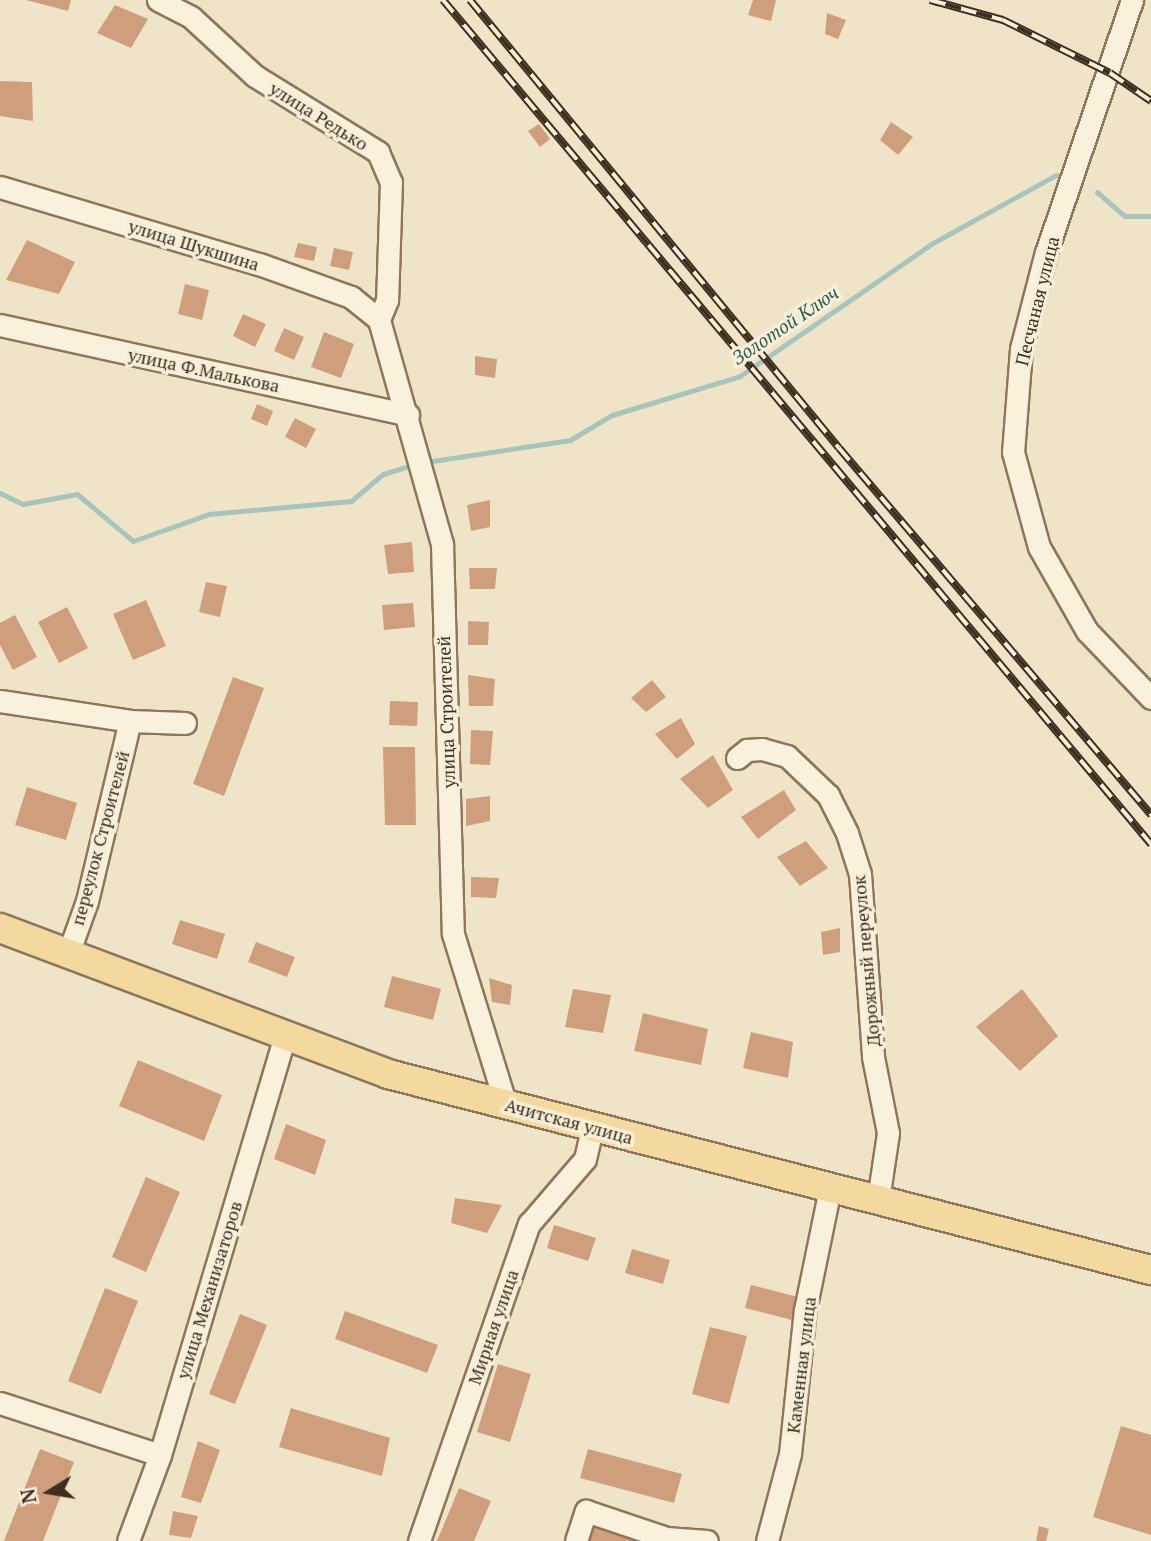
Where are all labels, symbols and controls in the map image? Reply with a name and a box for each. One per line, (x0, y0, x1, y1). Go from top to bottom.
street label: улица Редько (266, 77, 372, 155)
street label: улица Шукшина (126, 215, 262, 275)
street label: Песчаная улица (1010, 234, 1064, 368)
water label: Золотой Ключ (727, 281, 843, 369)
street label: улица Ф.Малькова (126, 343, 282, 397)
street label: улица Строителей (433, 635, 459, 789)
street label: переулок Строителей (66, 748, 134, 928)
street label: Дорожный переулок (848, 874, 884, 1048)
street label: Ачитская улица (503, 1094, 635, 1148)
street label: улица Механизаторов (172, 1198, 246, 1382)
street label: Мирная улица (463, 1267, 523, 1387)
street label: Каменная улица (782, 1295, 820, 1435)
north arrow (14, 1457, 84, 1527)
text: N (14, 1487, 42, 1506)

